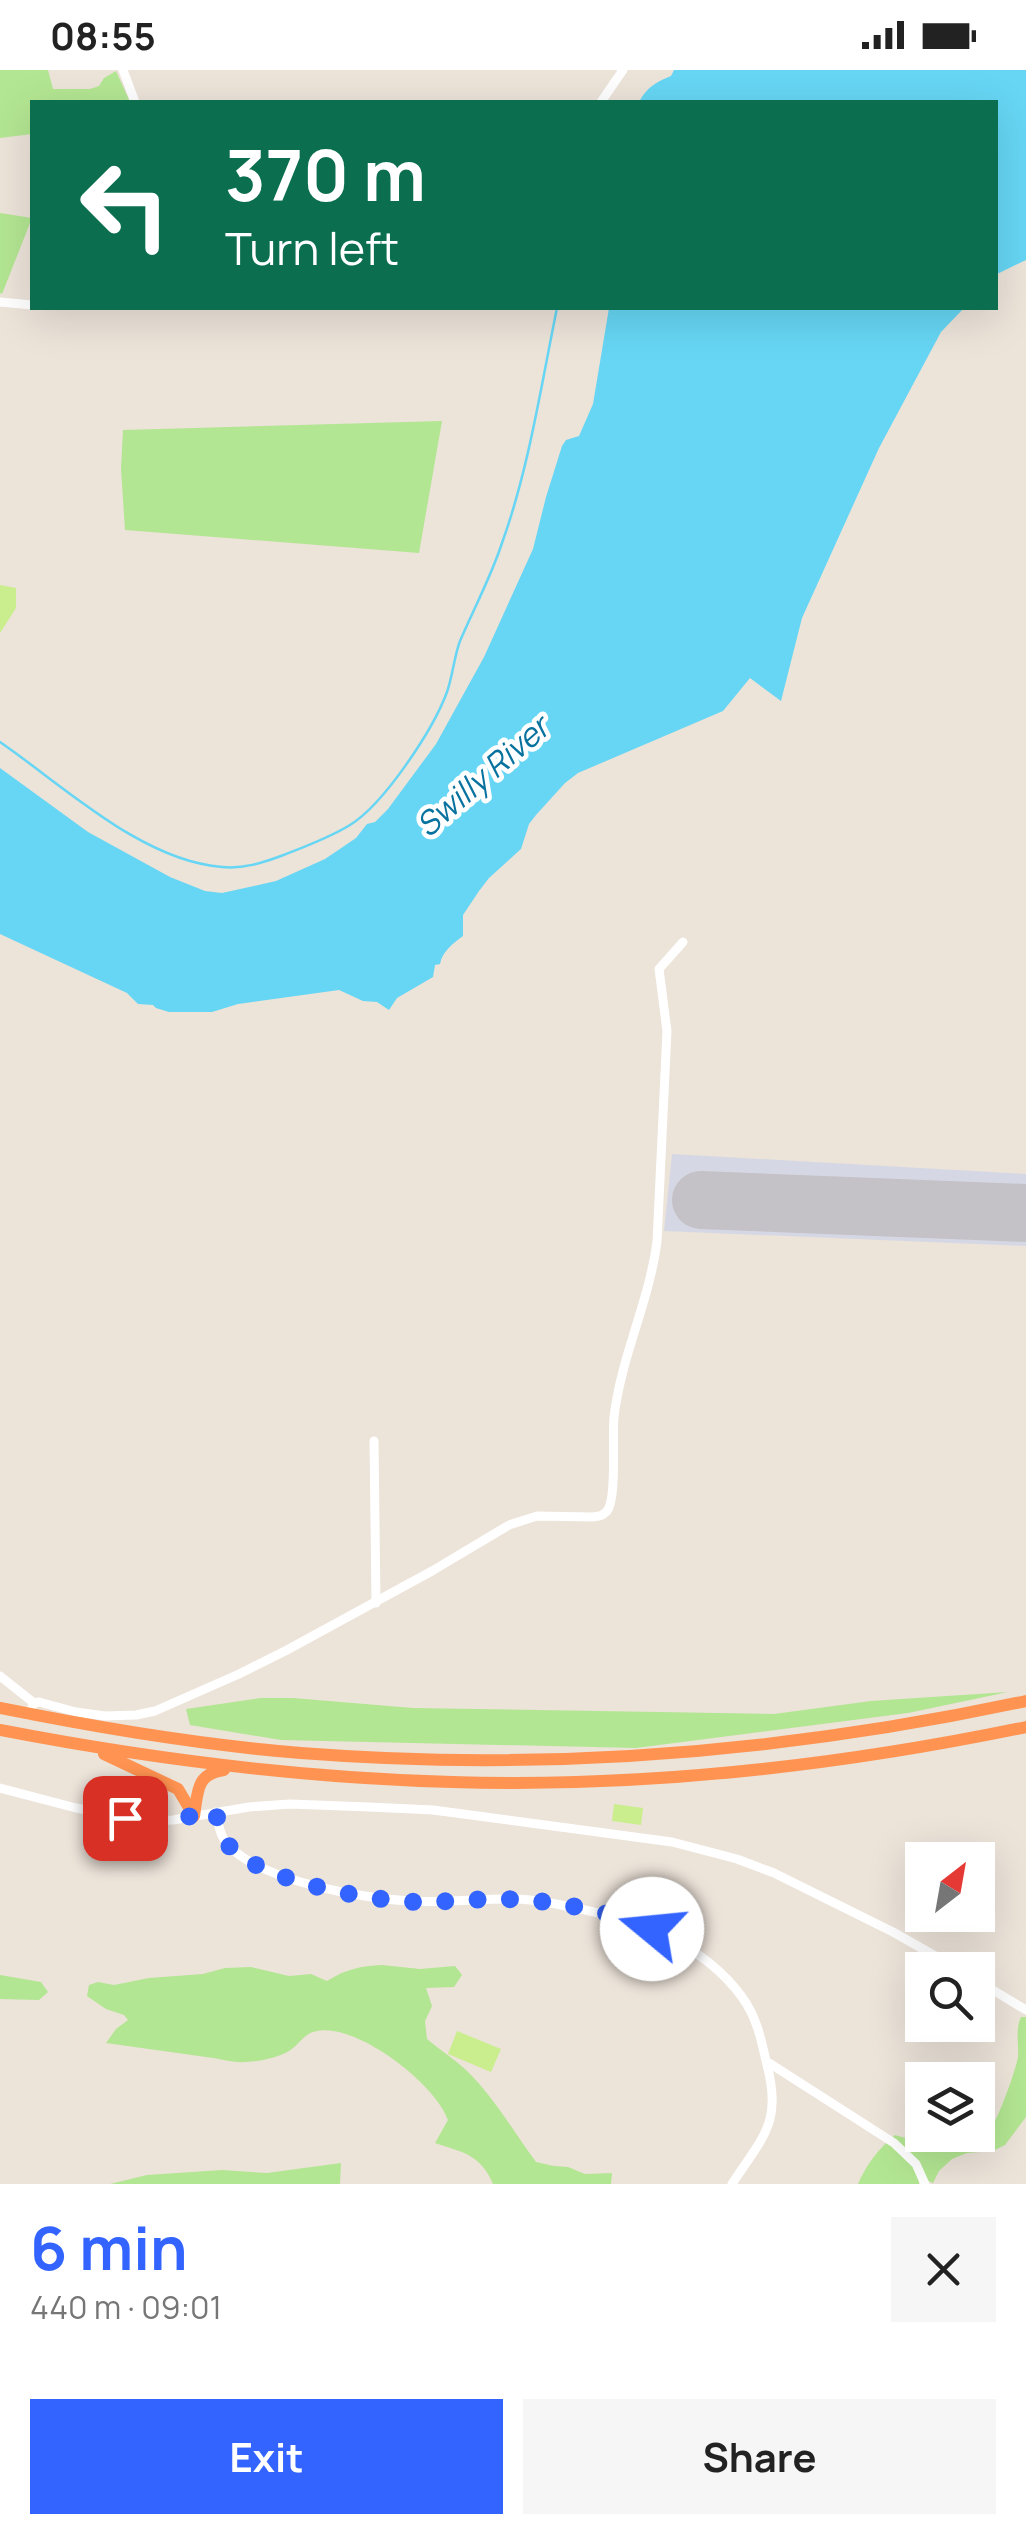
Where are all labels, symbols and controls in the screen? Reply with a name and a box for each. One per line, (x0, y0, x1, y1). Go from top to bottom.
text: 08:55 (50, 9, 156, 61)
text: 370 m (225, 126, 426, 222)
icon: left (60, 140, 190, 270)
text: Turn left (225, 217, 399, 279)
water label: Swilly River (406, 703, 561, 846)
pin (83, 1776, 168, 1861)
icon: arrive (98, 1791, 153, 1846)
north arrow (905, 1842, 995, 1932)
map controls (905, 1842, 995, 2152)
position arrow (600, 1877, 704, 1981)
button: search (905, 1952, 995, 2042)
button: layers (905, 2062, 995, 2152)
text: 6 min (30, 2206, 188, 2288)
button: close (891, 2217, 996, 2322)
text: 440 m · 09:01 (30, 2285, 222, 2329)
button: Exit (30, 2399, 503, 2514)
button: Share (523, 2399, 996, 2514)

